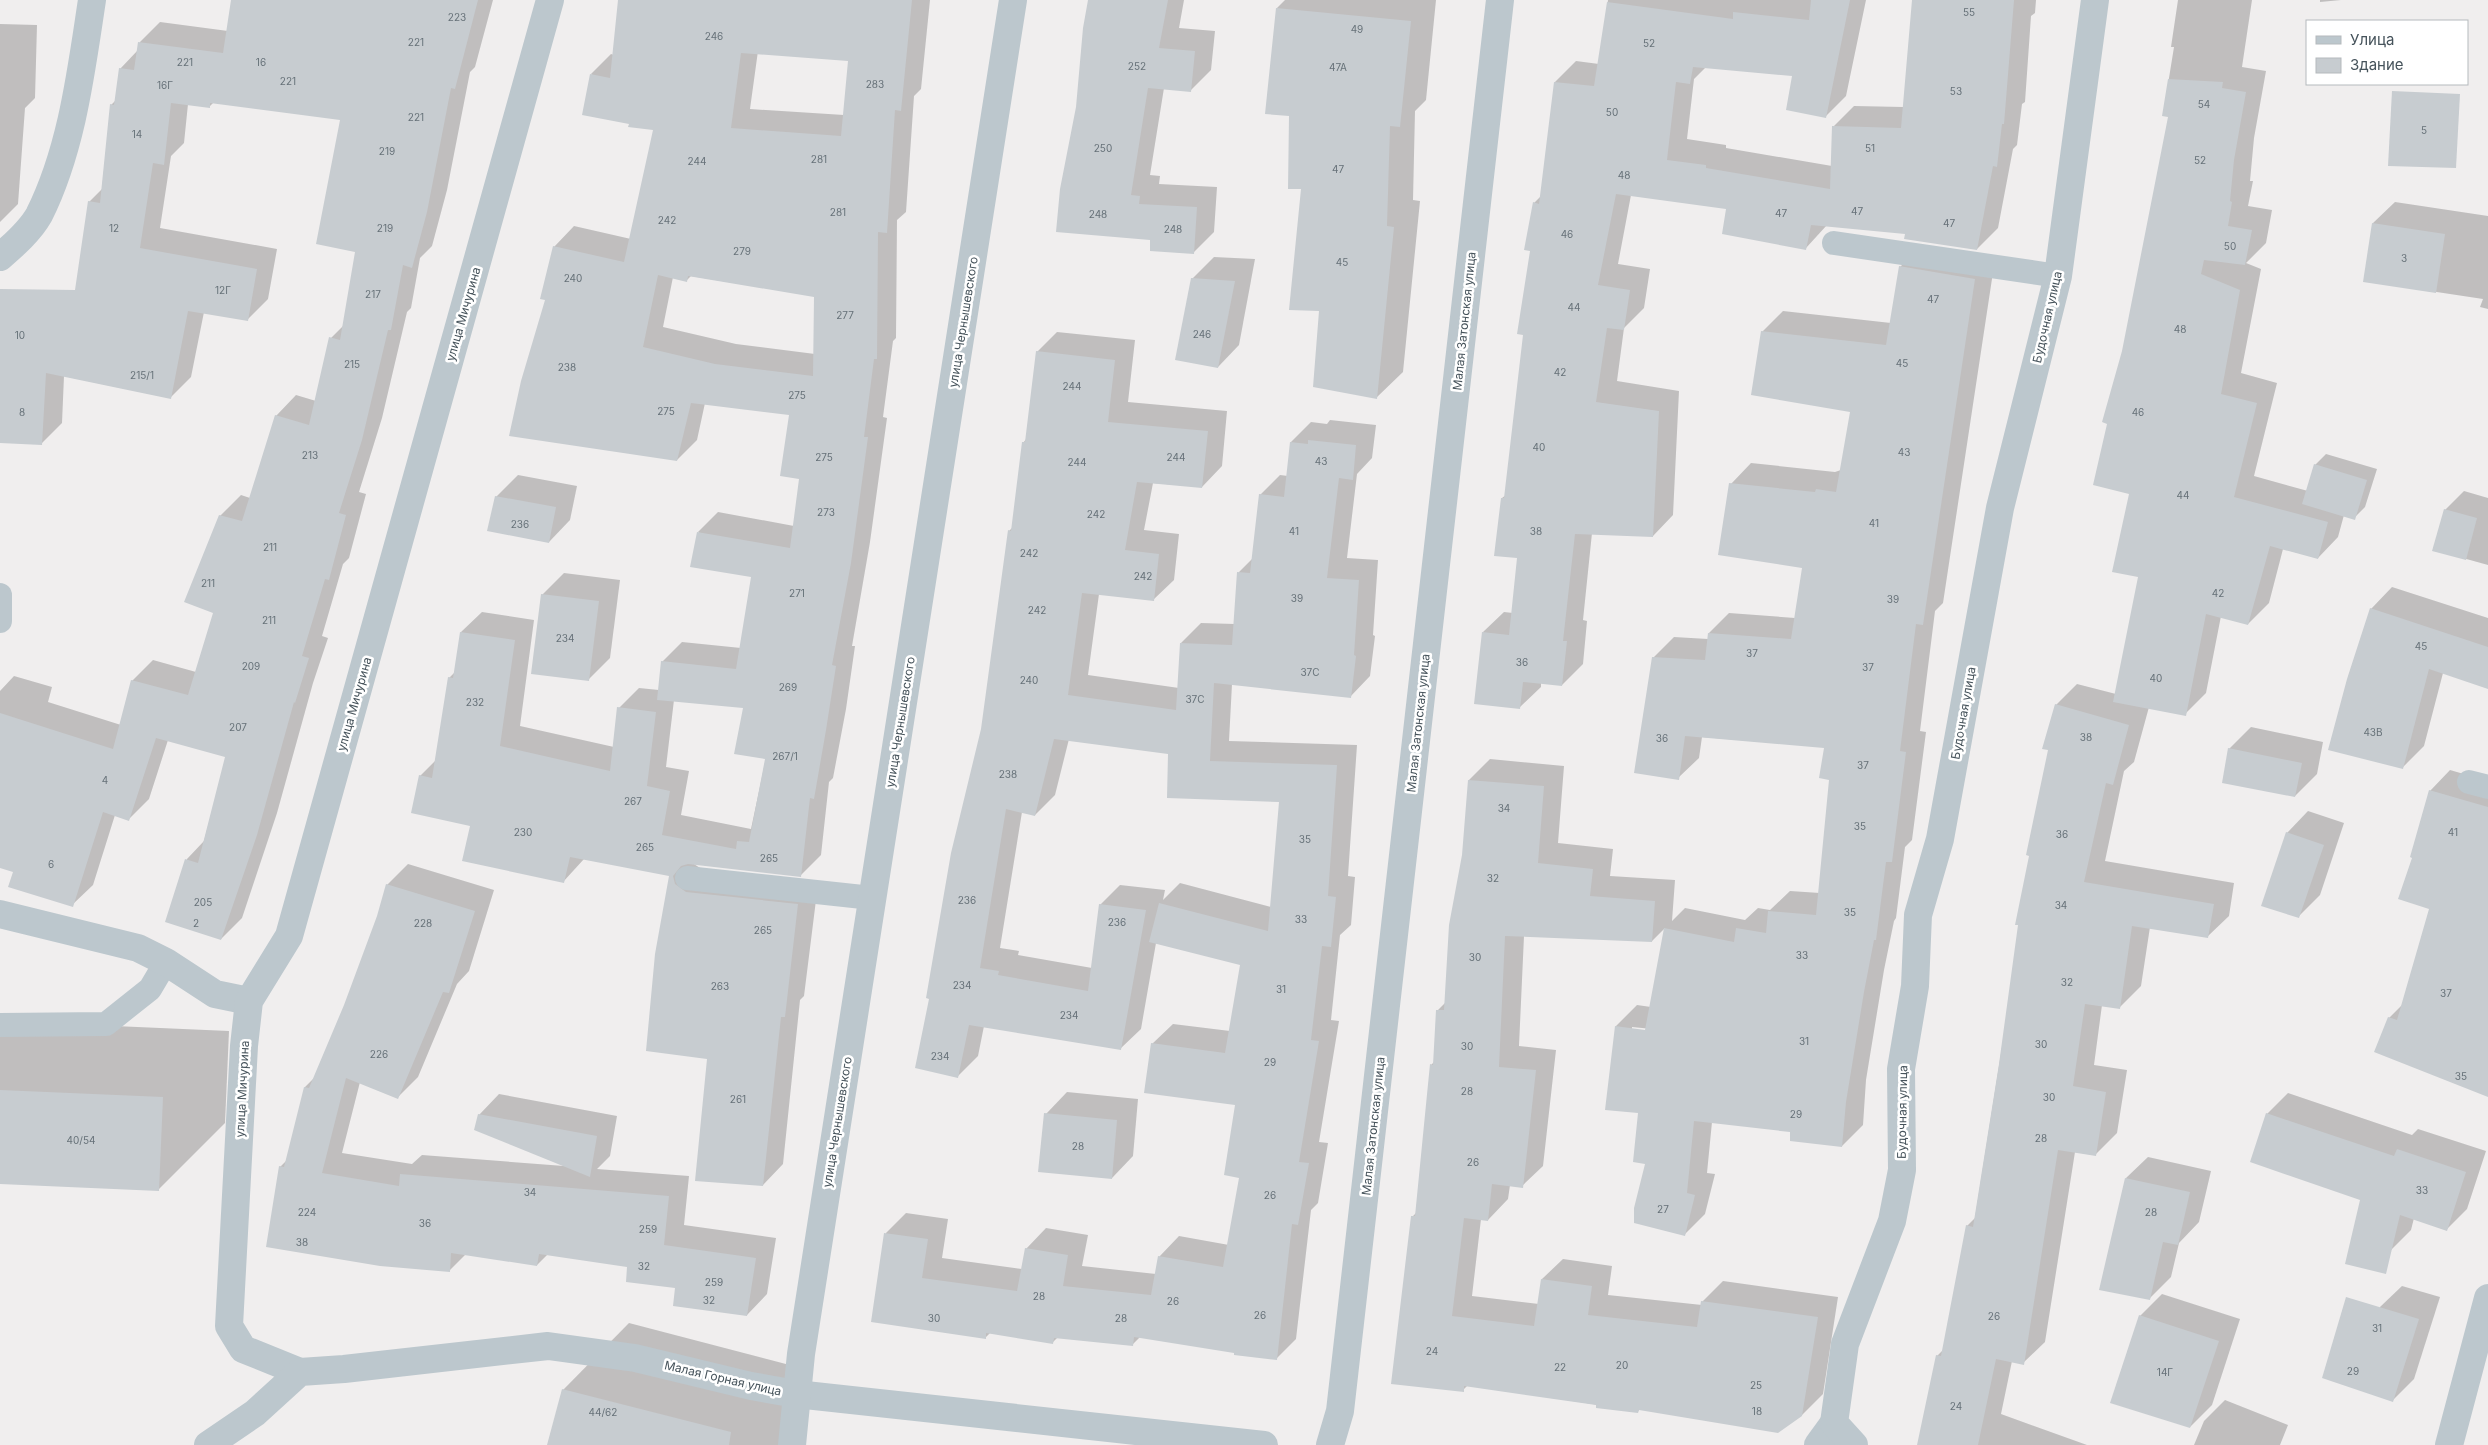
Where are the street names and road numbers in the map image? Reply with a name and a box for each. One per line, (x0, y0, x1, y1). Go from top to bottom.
street label: Малая Затонская улица (1449, 251, 1479, 391)
street label: улица Чернышевского (945, 255, 981, 389)
street label: улица Мичурина (442, 265, 484, 363)
street label: Будочная улица (2029, 270, 2065, 364)
street label: Малая Затонская улица (1403, 653, 1433, 793)
street label: улица Мичурина (333, 655, 375, 753)
street label: улица Чернышевского (882, 655, 918, 789)
street label: Будочная улица (1947, 666, 1979, 760)
street label: улица Мичурина (232, 1040, 252, 1138)
street label: улица Чернышевского (819, 1055, 855, 1189)
street label: Малая Затонская улица (1358, 1056, 1388, 1196)
street label: Будочная улица (1894, 1065, 1910, 1159)
street label: Малая Горная улица (663, 1357, 783, 1399)

